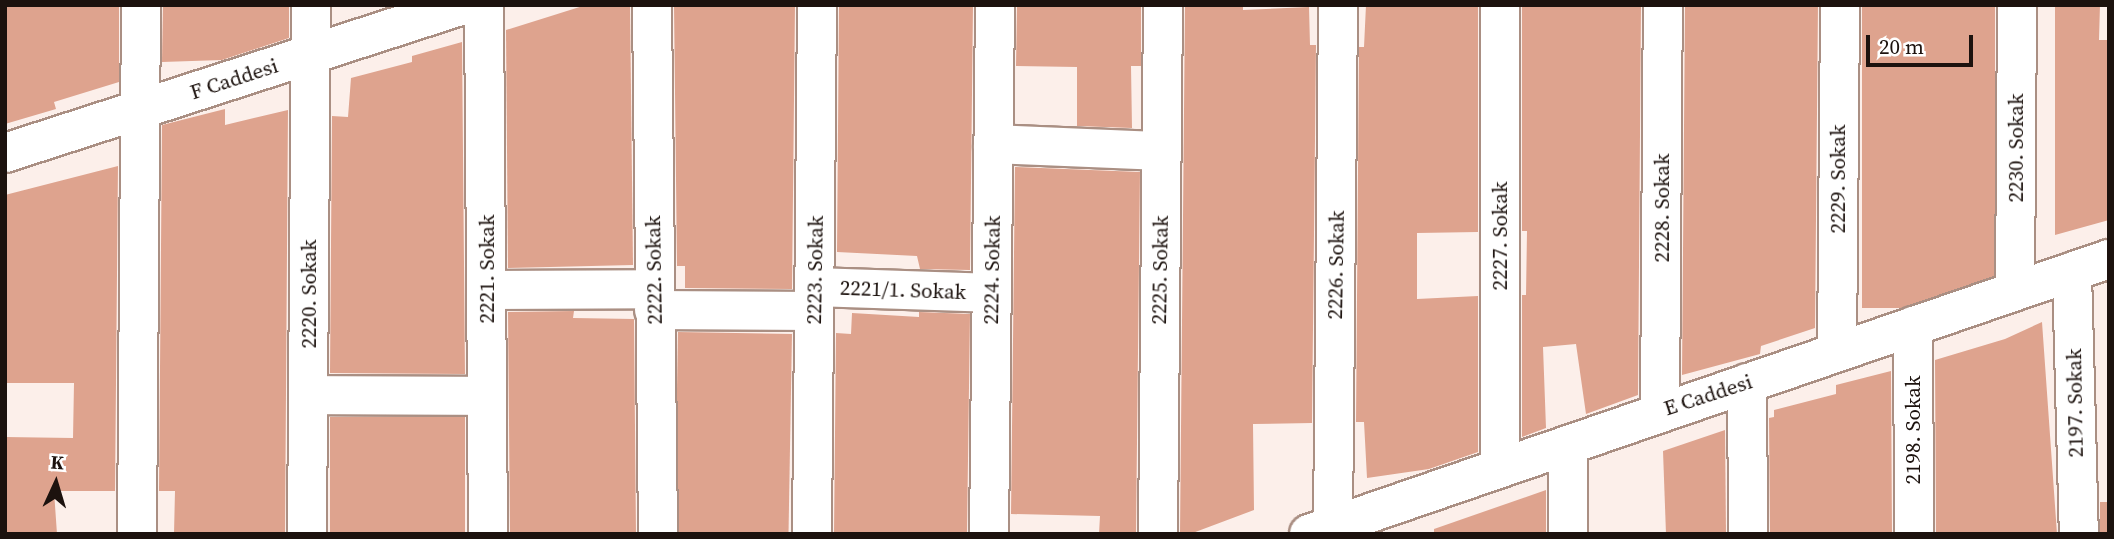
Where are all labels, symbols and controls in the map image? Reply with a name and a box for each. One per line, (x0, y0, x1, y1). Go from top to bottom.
scale bar (1869, 21, 1976, 65)
text: 20 m (1879, 32, 1924, 61)
street label: F Caddesi (187, 53, 281, 105)
street label: 2230. Sokak (2003, 94, 2029, 202)
street label: 2229. Sokak (1825, 125, 1851, 233)
street label: 2228. Sokak (1649, 154, 1675, 262)
street label: 2227. Sokak (1487, 182, 1513, 290)
street label: 2226. Sokak (1322, 210, 1350, 320)
street label: 2221. Sokak (474, 215, 500, 323)
street label: 2222. Sokak (640, 215, 668, 325)
street label: 2223. Sokak (801, 215, 829, 325)
street label: 2224. Sokak (978, 215, 1006, 325)
street label: 2225. Sokak (1146, 215, 1174, 325)
street label: 2220. Sokak (296, 240, 322, 348)
street label: 2221/1. Sokak (839, 275, 967, 305)
street label: 2197. Sokak (2061, 348, 2089, 458)
street label: E Caddesi (1661, 369, 1755, 421)
street label: 2198. Sokak (1900, 376, 1926, 484)
north arrow (21, 448, 91, 518)
text: K (50, 449, 65, 475)

